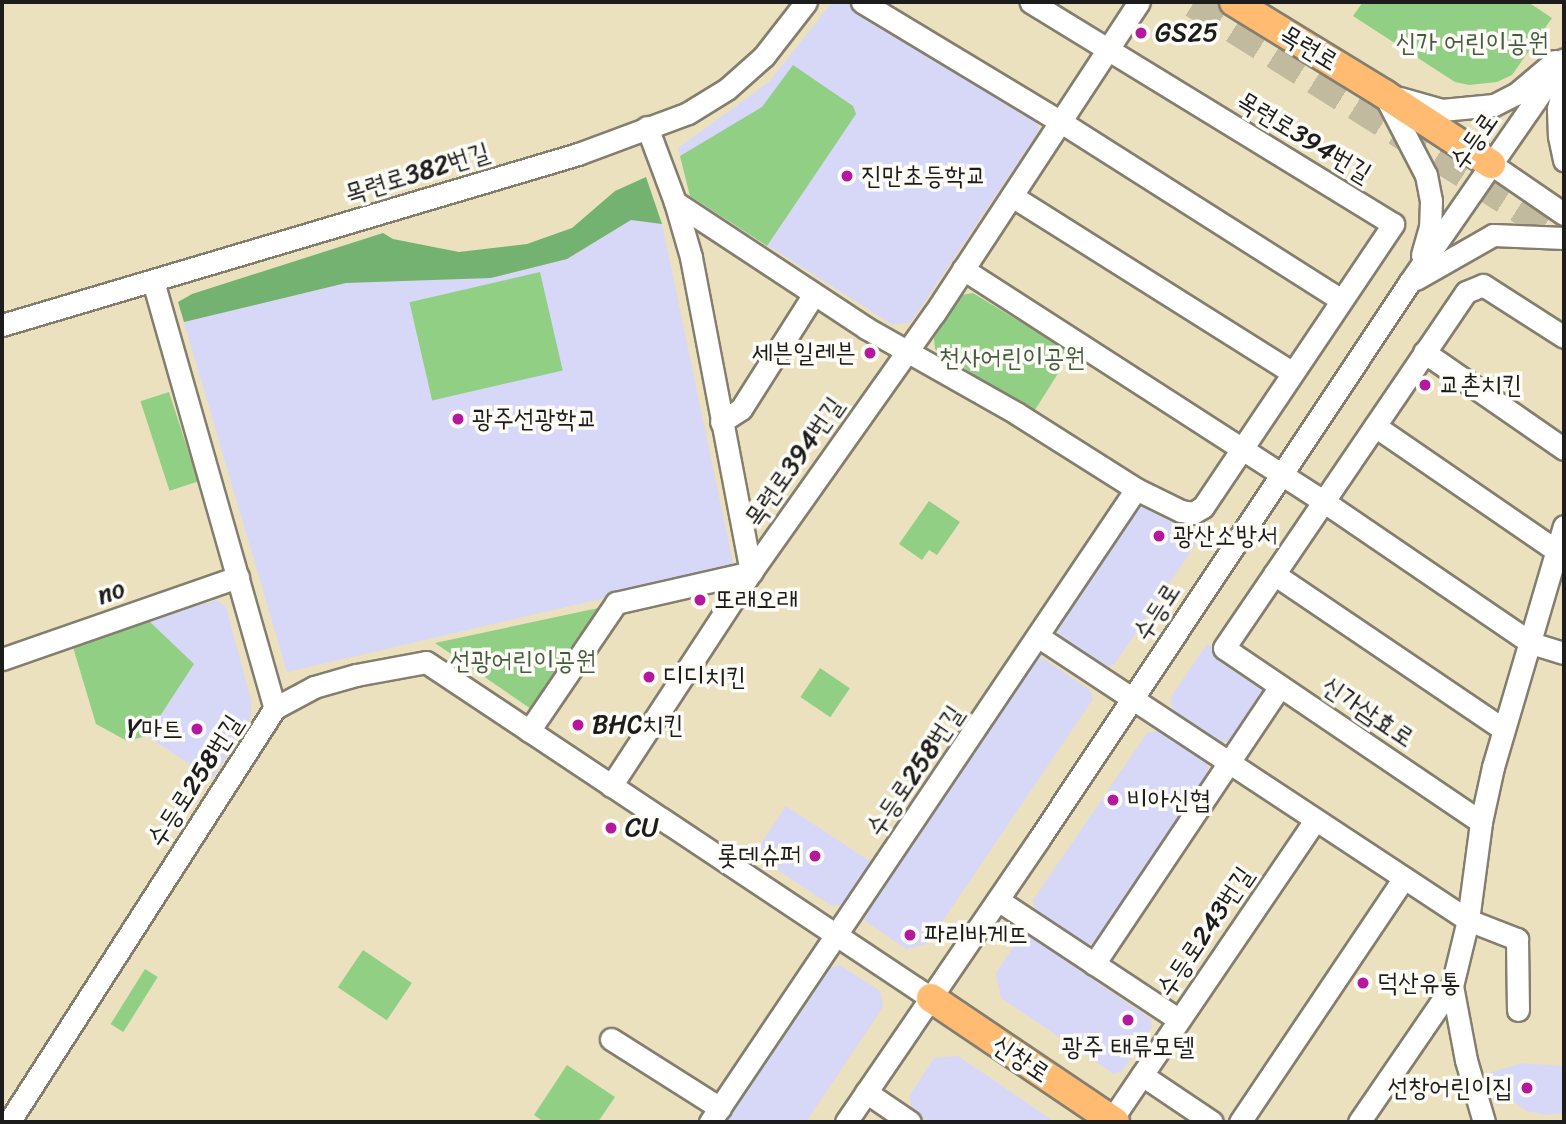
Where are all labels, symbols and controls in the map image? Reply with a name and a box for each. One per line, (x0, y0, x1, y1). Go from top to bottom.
place label: GS25 (1155, 17, 1218, 49)
street label: 목련로 (1274, 18, 1344, 78)
marker: GS25 (1133, 25, 1149, 41)
park label: 신가 어린이공원 (1395, 27, 1549, 59)
street label: 목련로394번길 (1231, 85, 1377, 189)
street label: 수등로 (1443, 106, 1505, 176)
street label: 목련로382번길 (341, 136, 493, 210)
place label: 진만초등학교 (861, 160, 987, 192)
marker: 진만초등학교 (839, 168, 855, 184)
place label: 세븐일레븐 (751, 337, 856, 369)
park label: 천사어린이공원 (939, 342, 1085, 374)
marker: 세븐일레븐 (862, 345, 878, 361)
place label: 교촌치킨 (1439, 369, 1523, 401)
marker: 교촌치킨 (1417, 377, 1433, 393)
street label: 목련로394번길 (738, 391, 850, 533)
place label: 광주선광학교 (472, 403, 598, 435)
marker: 광주선광학교 (450, 411, 466, 427)
place label: 광산소방서 (1173, 520, 1278, 552)
marker: 광산소방서 (1151, 528, 1167, 544)
street label: no (93, 573, 129, 611)
street label: 수등로 (1127, 577, 1187, 647)
place label: 또래오래 (714, 584, 798, 616)
marker: 또래오래 (692, 592, 708, 608)
park label: 선광어린이공원 (450, 645, 596, 677)
place label: 디디치킨 (663, 661, 747, 693)
marker: 디디치킨 (641, 669, 657, 685)
street label: 신가삼효로 (1316, 670, 1420, 754)
street label: 수등로258번길 (860, 700, 970, 842)
street label: 수등로258번길 (141, 709, 249, 853)
place label: BHC치킨 (592, 709, 684, 741)
place label: Y마트 (127, 713, 183, 745)
marker: BHC치킨 (570, 717, 586, 733)
marker: Y마트 (189, 721, 205, 737)
place label: 비아신협 (1127, 784, 1211, 816)
marker: 비아신협 (1105, 792, 1121, 808)
place label: CU (625, 812, 658, 844)
marker: CU (603, 820, 619, 836)
place label: 롯데슈퍼 (717, 840, 801, 872)
marker: 롯데슈퍼 (807, 848, 823, 864)
street label: 수등로243번길 (1150, 861, 1260, 1003)
place label: 파리바게뜨 (924, 919, 1029, 951)
marker: 파리바게뜨 (902, 927, 918, 943)
place label: 덕산유통 (1377, 967, 1461, 999)
marker: 덕산유통 (1355, 975, 1371, 991)
marker: 광주 태류모텔 (1120, 1012, 1136, 1028)
street label: 신창로 (986, 1029, 1056, 1089)
place label: 광주 태류모텔 (1062, 1031, 1194, 1063)
place label: 선창어린이집 (1387, 1072, 1513, 1104)
marker: 선창어린이집 (1519, 1080, 1535, 1096)

